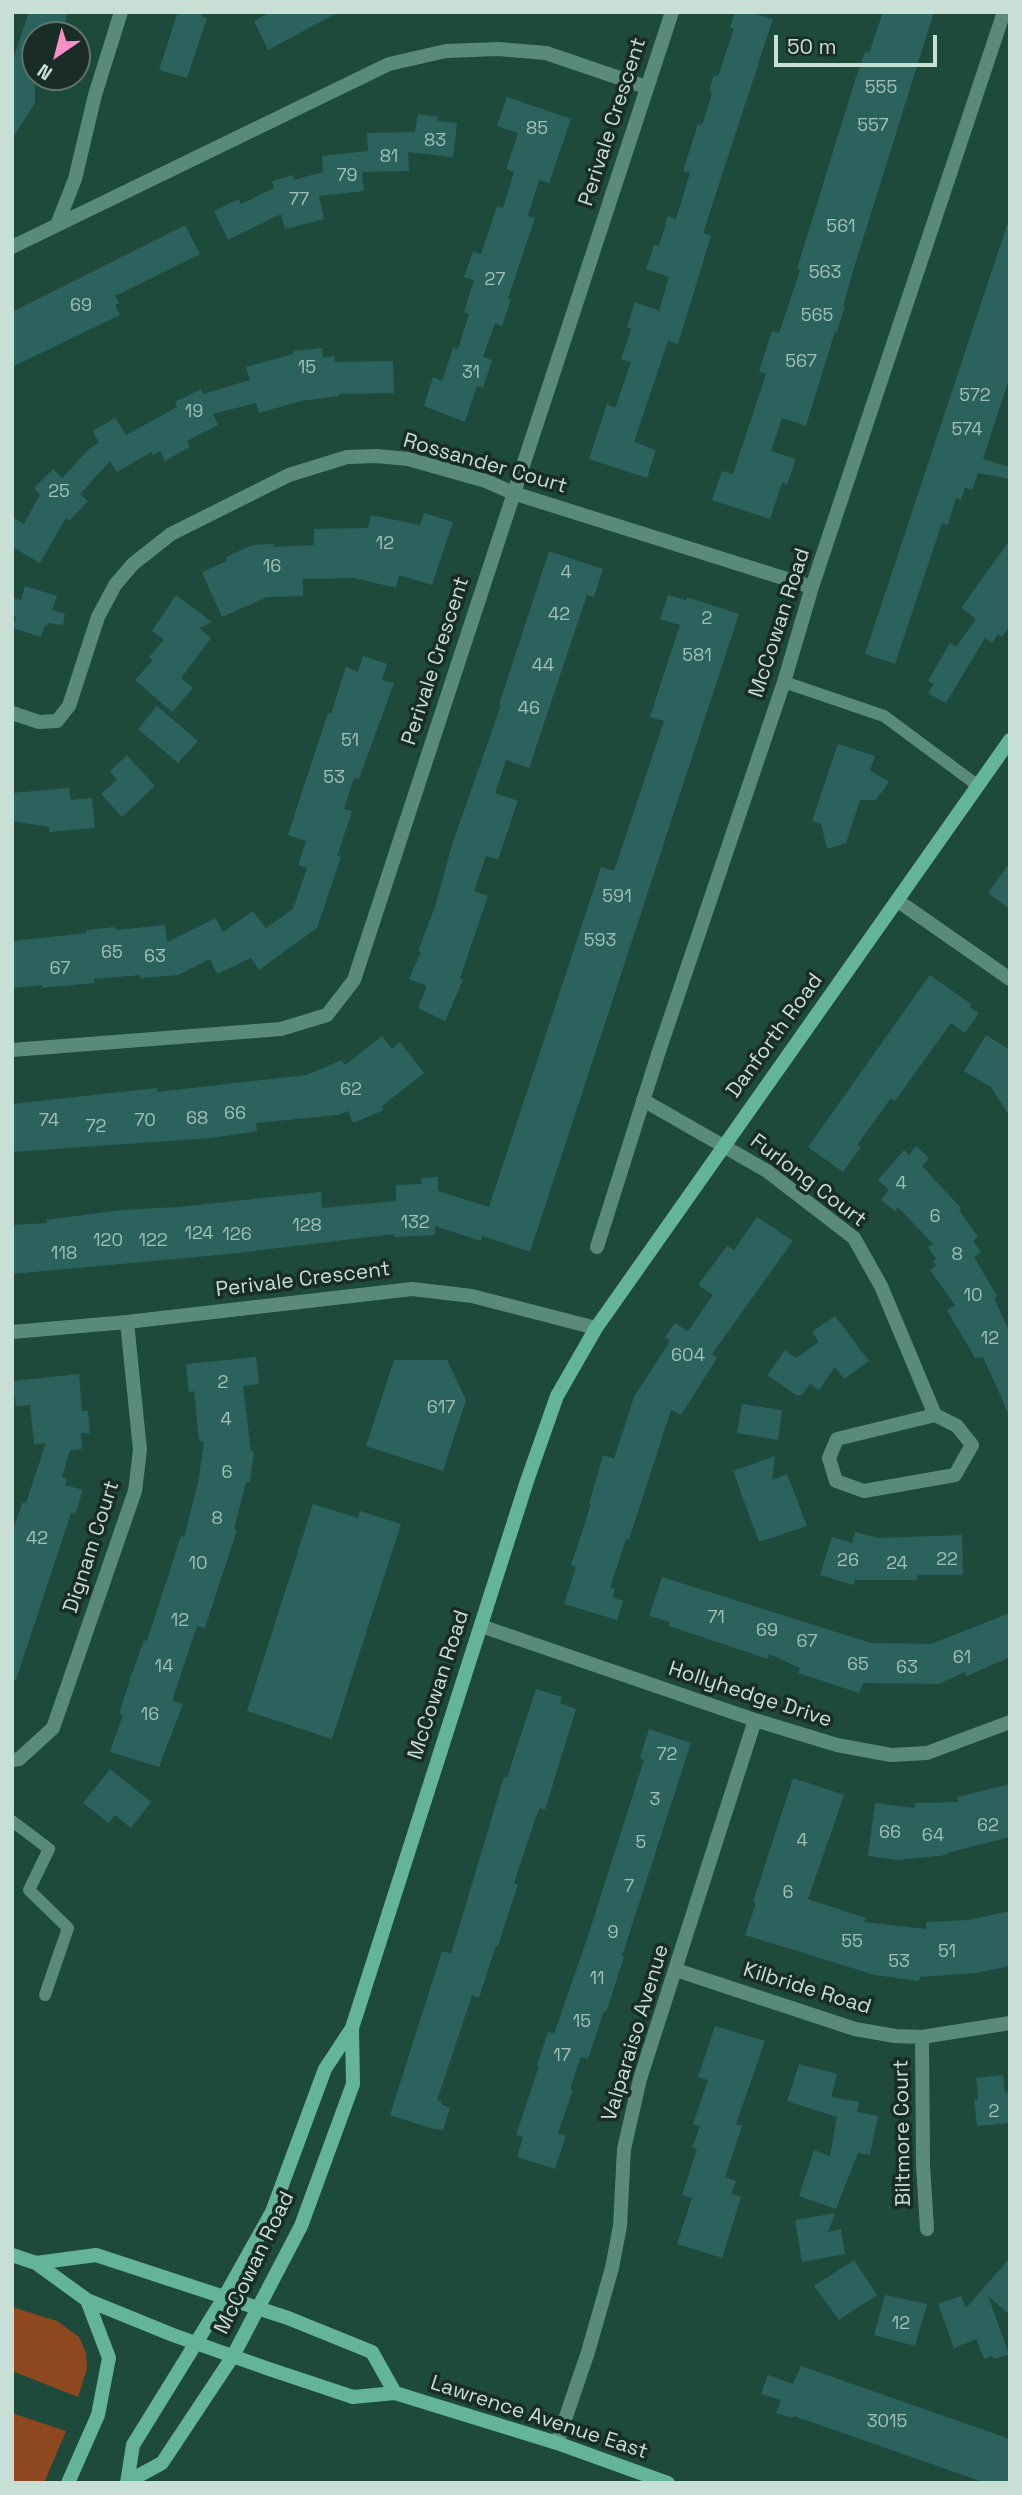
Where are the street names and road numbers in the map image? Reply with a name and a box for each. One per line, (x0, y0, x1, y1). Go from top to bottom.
street label: Perivale Crescent (574, 35, 652, 209)
street label: Rossander Court (400, 429, 570, 499)
street label: McCowan Road (744, 545, 816, 701)
street label: Perivale Crescent (397, 574, 475, 748)
street label: Danforth Road (721, 969, 829, 1103)
street label: Furlong Court (745, 1129, 871, 1233)
street label: Perivale Crescent (214, 1257, 392, 1303)
street label: Dignam Court (59, 1478, 125, 1616)
street label: McCowan Road (403, 1607, 475, 1763)
street label: Hollyhedge Drive (665, 1657, 835, 1733)
street label: Valparaiso Avenue (597, 1942, 675, 2124)
street label: Kilbride Road (740, 1958, 874, 2020)
street label: Biltmore Court (889, 2059, 917, 2207)
street label: McCowan Road (210, 2188, 300, 2338)
street label: Lawrence Avenue East (427, 2371, 651, 2465)

